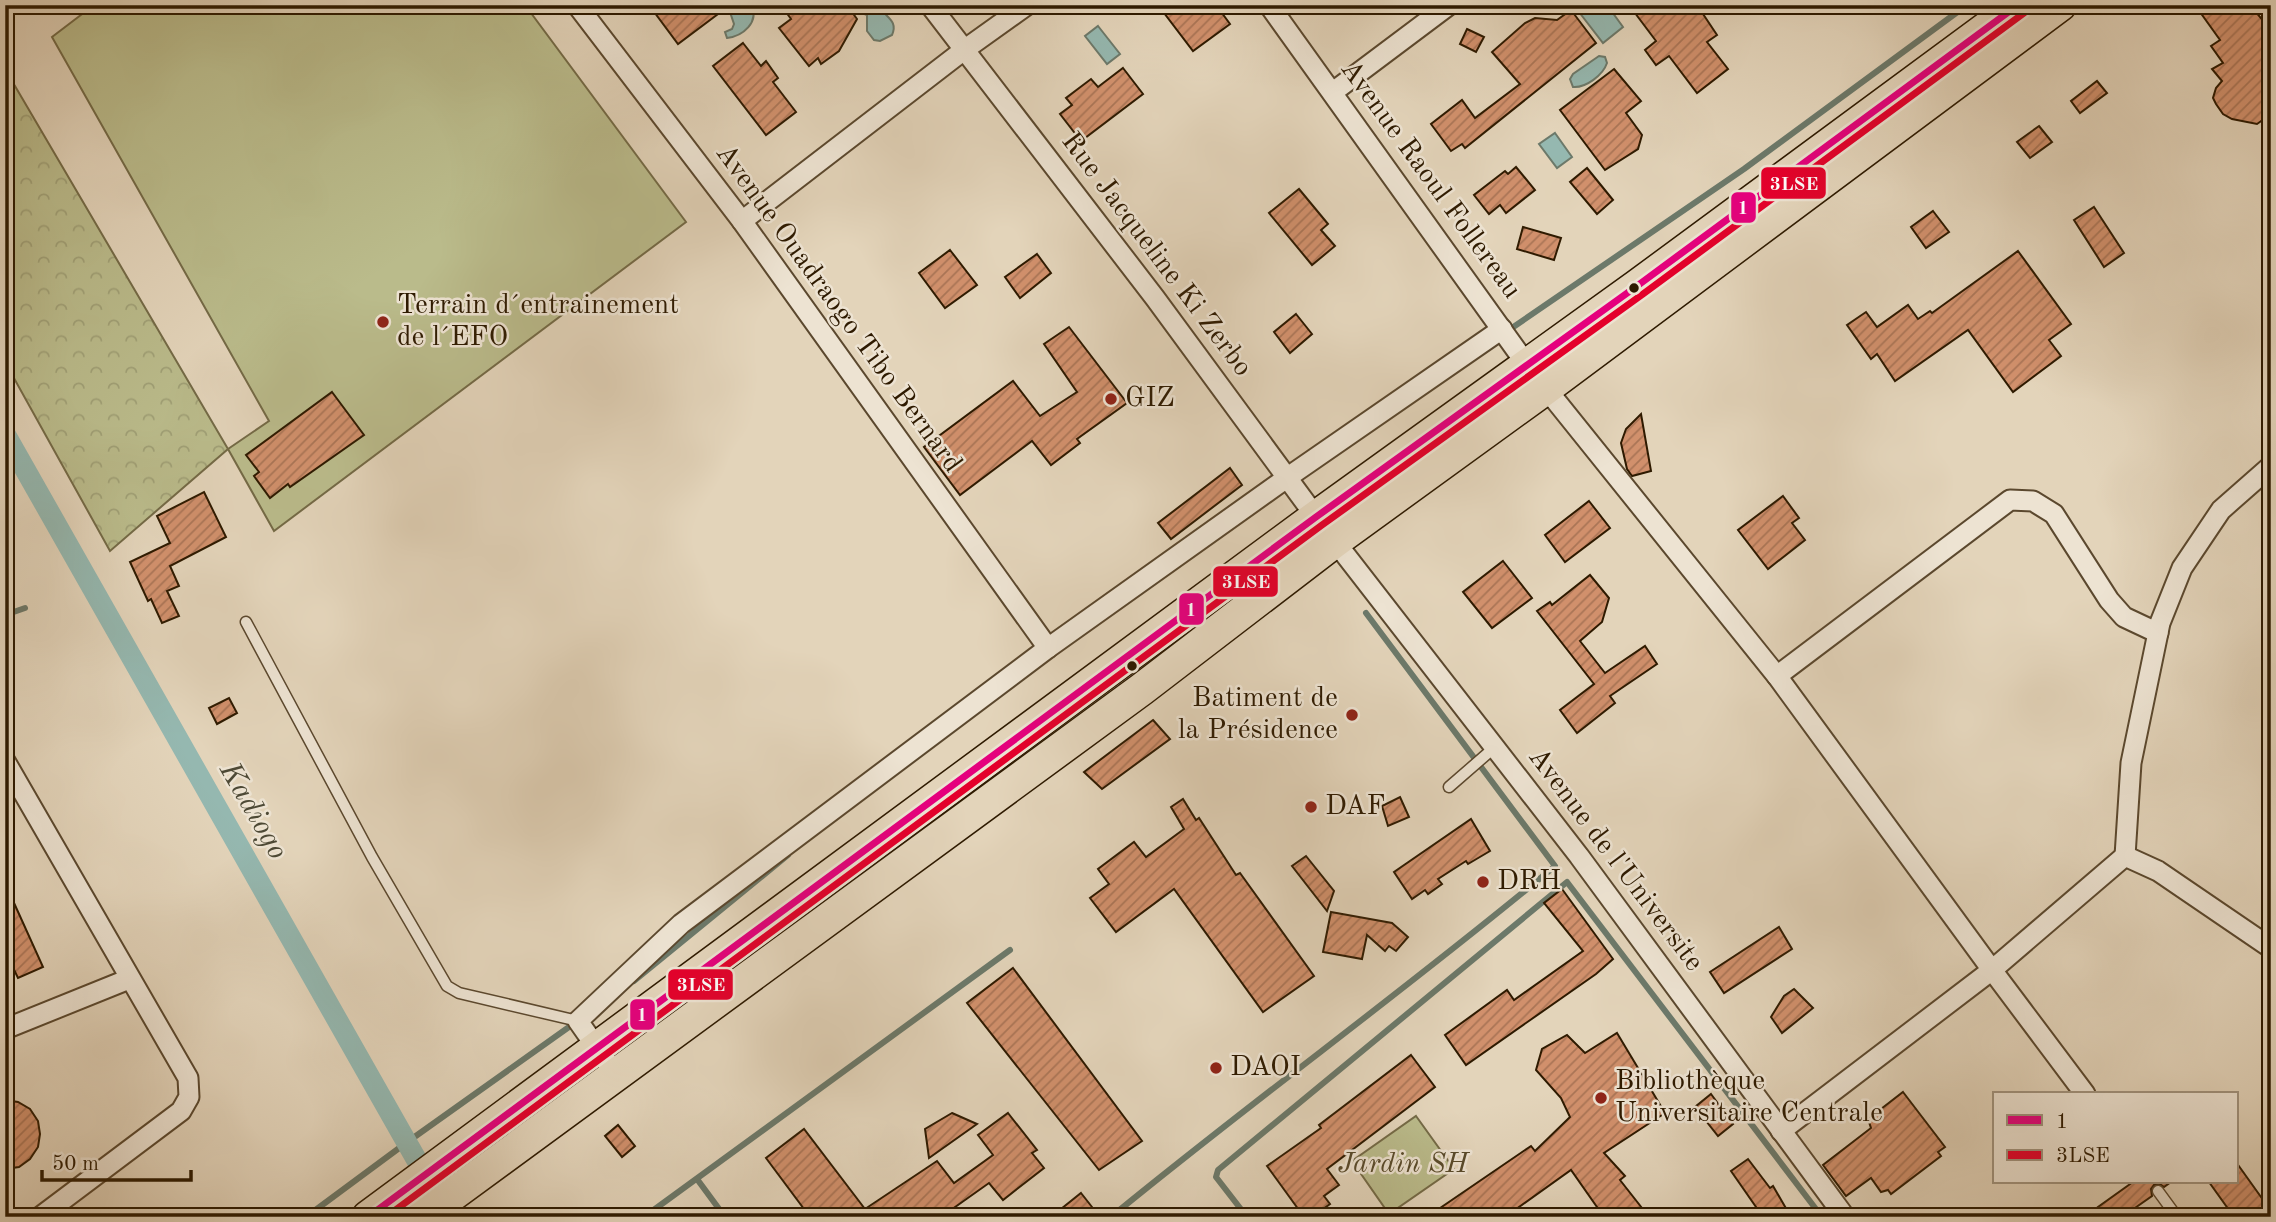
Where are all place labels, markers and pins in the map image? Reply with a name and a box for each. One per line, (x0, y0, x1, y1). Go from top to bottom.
unlabelled marker (1627, 281, 1641, 295)
place label: Terrain d´entrainement de l´EFO (397, 292, 679, 352)
marker: Terrain d´entrainement de l´EFO (375, 314, 391, 330)
place label: GIZ (1125, 385, 1174, 413)
marker: GIZ (1103, 391, 1119, 407)
unlabelled marker (1125, 659, 1139, 673)
place label: Batiment de la Présidence (1178, 685, 1338, 745)
marker: Batiment de la Présidence (1344, 707, 1360, 723)
place label: DAF (1325, 793, 1385, 821)
marker: DAF (1303, 799, 1319, 815)
place label: DRH (1497, 868, 1561, 896)
marker: DRH (1475, 874, 1491, 890)
place label: DAOI (1230, 1054, 1301, 1082)
marker: DAOI (1208, 1060, 1224, 1076)
place label: Bibliothèque Universitaire Centrale (1615, 1068, 1883, 1128)
marker: Bibliothèque Universitaire Centrale (1593, 1090, 1609, 1106)

